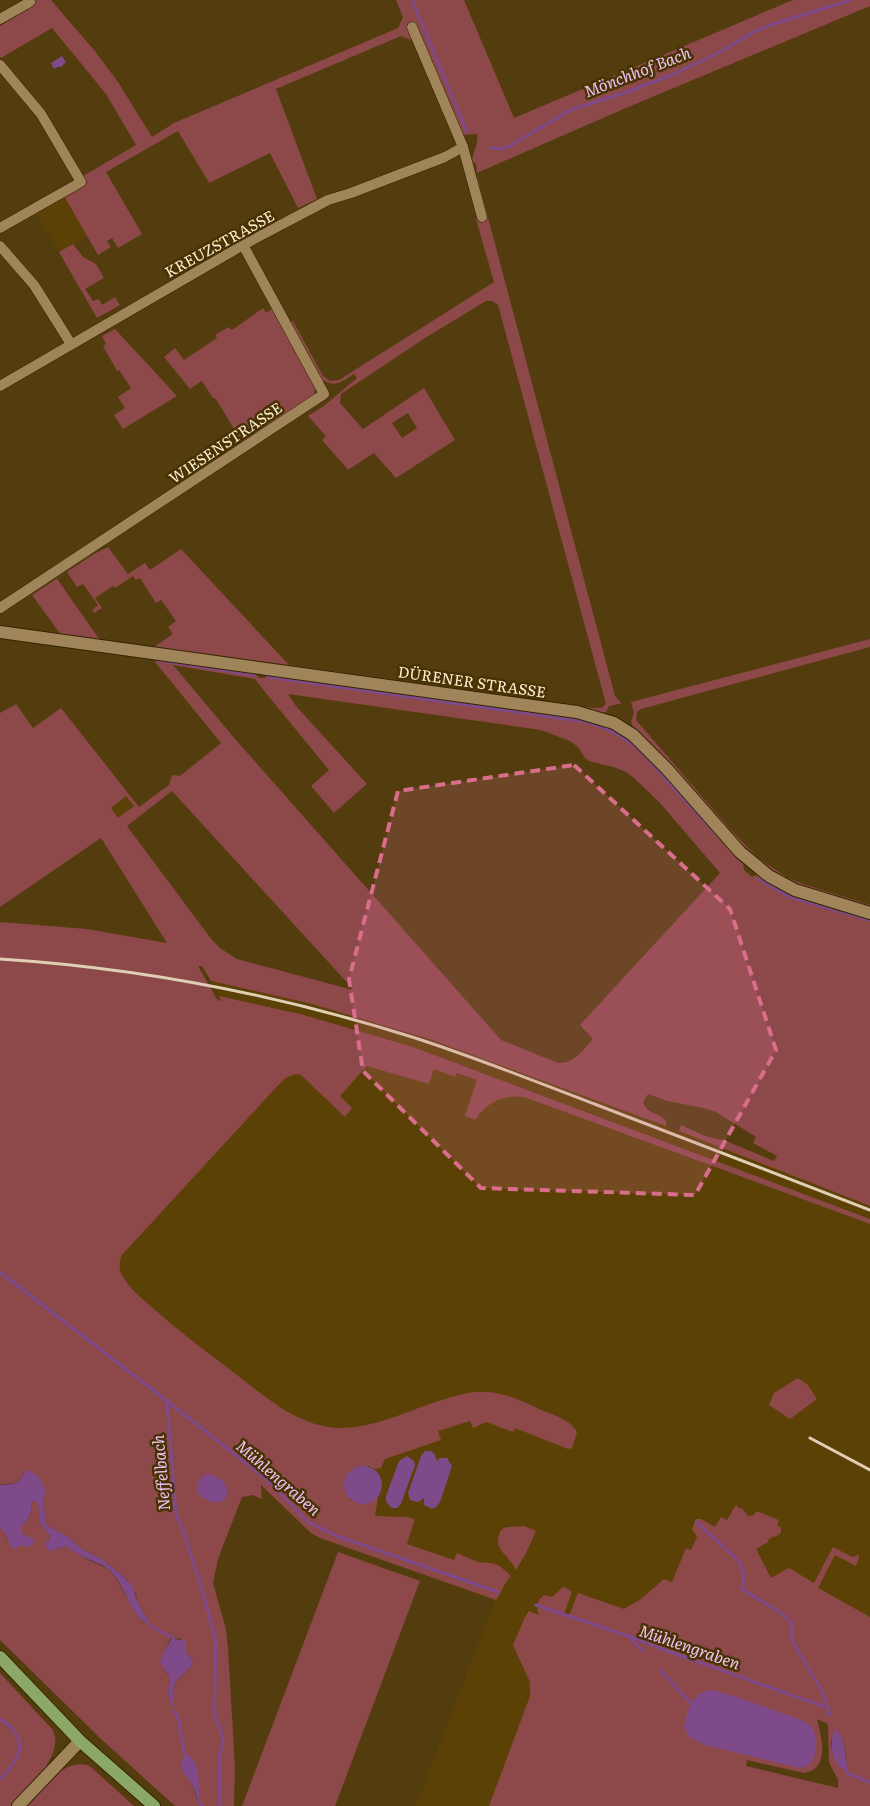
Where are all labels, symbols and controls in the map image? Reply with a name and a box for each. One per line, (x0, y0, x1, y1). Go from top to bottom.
water label: Mönchhof Bach (580, 39, 694, 102)
street label: KREUZSTRASSE (160, 203, 278, 283)
street label: WIESENSTRASSE (164, 395, 286, 489)
street label: DÜRENER STRASSE (397, 659, 547, 703)
water label: Neffelbach (145, 1433, 175, 1512)
water label: Mühlengraben (231, 1433, 327, 1521)
water label: Mühlengraben (636, 1618, 744, 1675)

